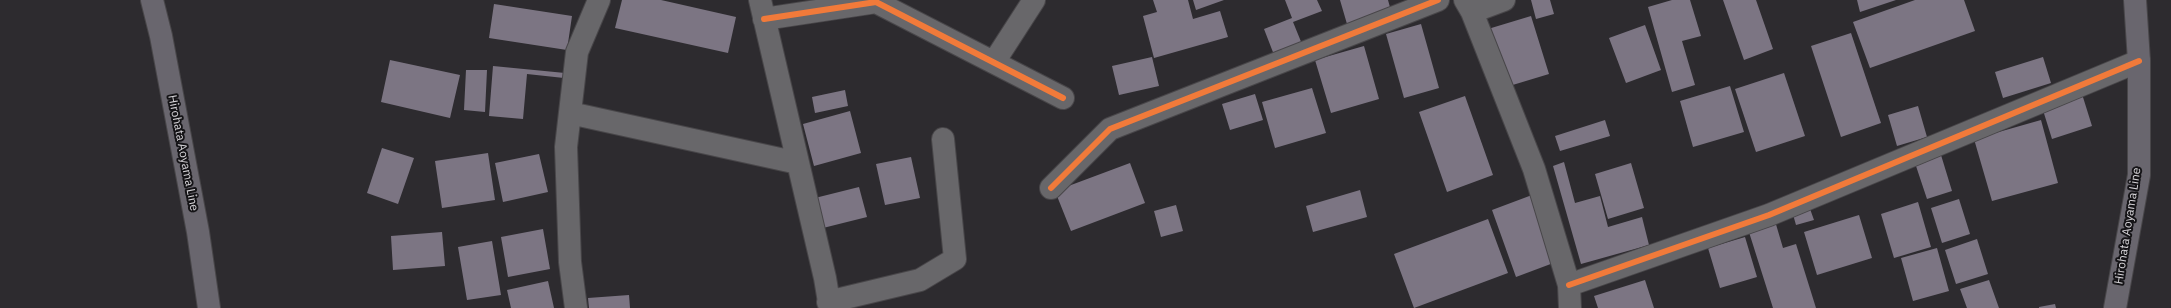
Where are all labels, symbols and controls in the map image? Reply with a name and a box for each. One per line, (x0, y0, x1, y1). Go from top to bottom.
street label: Hirohata Aoyama Line (165, 94, 201, 212)
street label: Hirohata Aoyama Line (2112, 167, 2144, 285)

